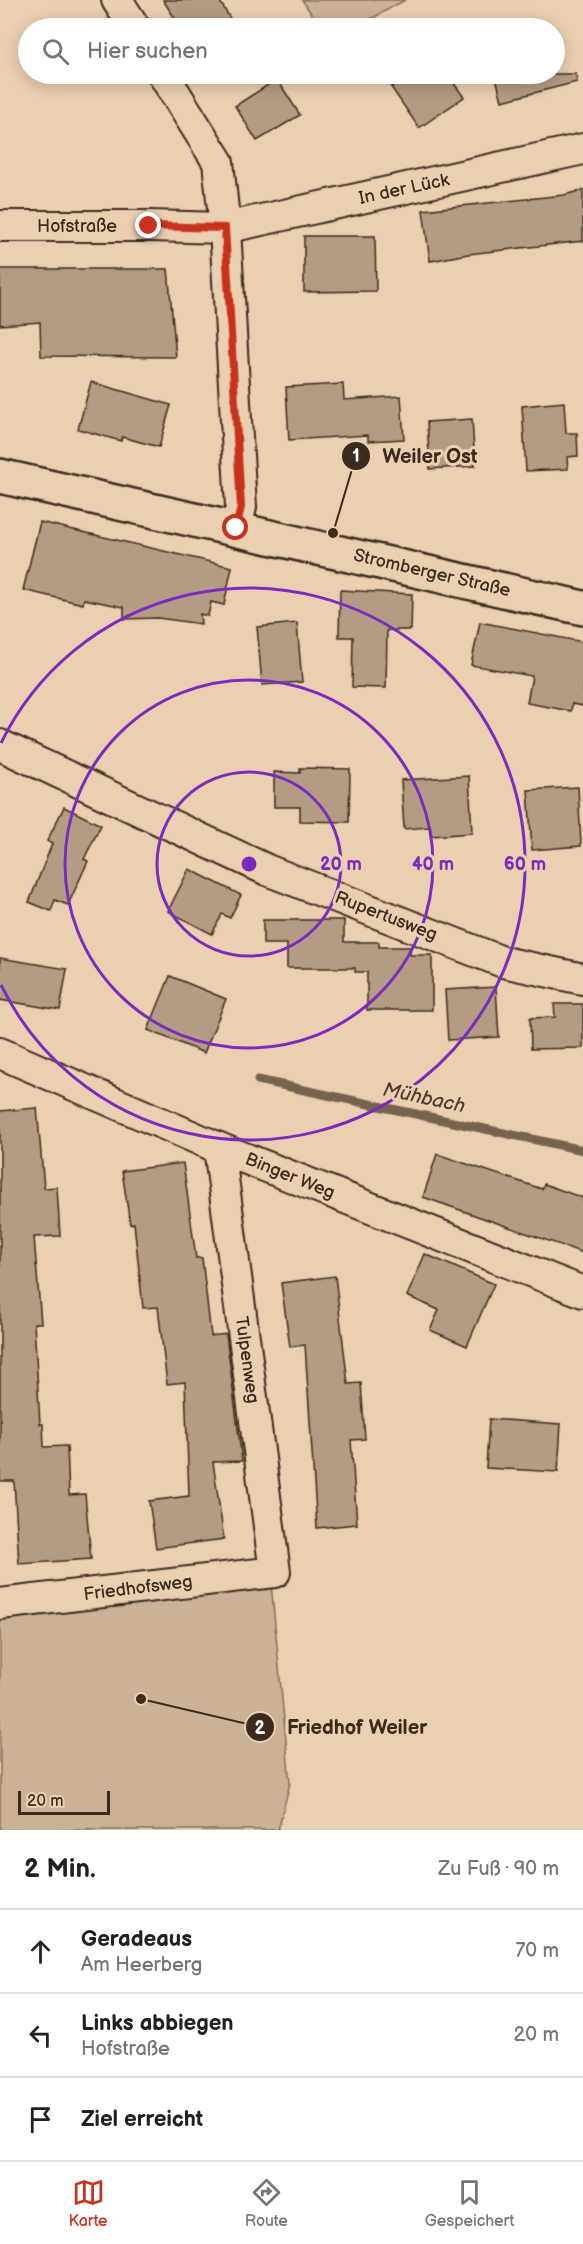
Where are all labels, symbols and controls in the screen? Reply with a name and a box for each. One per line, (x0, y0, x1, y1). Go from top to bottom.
search box (18, 18, 565, 84)
icon: search (39, 35, 72, 68)
text: Hier suchen (87, 38, 208, 65)
street label: In der Lück (357, 169, 451, 209)
route end (135, 212, 161, 238)
street label: Hofstraße (37, 216, 117, 237)
callout: Weiler Ost (341, 437, 490, 475)
text: Weiler Ost (383, 445, 478, 469)
text: 1 (352, 446, 360, 467)
route start (222, 514, 248, 540)
street label: Stromberger Straße (352, 545, 513, 601)
centre of rings (239, 854, 259, 874)
text: 20 m (320, 854, 362, 875)
text: 40 m (412, 854, 454, 875)
text: 60 m (504, 854, 546, 875)
street label: Rupertusweg (332, 887, 440, 945)
water label: Mühbach (381, 1078, 467, 1118)
street label: Binger Weg (242, 1148, 338, 1204)
street label: Tulpenweg (231, 1315, 263, 1405)
street label: Friedhofsweg (82, 1571, 194, 1605)
callout: Friedhof Weiler (245, 1708, 440, 1746)
text: Friedhof Weiler (287, 1716, 428, 1740)
text: 2 (255, 1718, 266, 1739)
scale bar (18, 1788, 110, 1816)
text: 20 m (27, 1792, 63, 1811)
text: 2 Min. (24, 1854, 96, 1885)
text: Zu Fuß · 90 m (438, 1857, 559, 1881)
text: Geradeaus (81, 1926, 192, 1953)
icon: ahead (24, 1935, 57, 1968)
text: 70 m (515, 1939, 559, 1963)
text: Am Heerberg (81, 1953, 202, 1977)
text: Links abbiegen (81, 2010, 234, 2037)
icon: left (24, 2019, 57, 2052)
text: 20 m (514, 2023, 559, 2047)
text: Hofstraße (81, 2037, 170, 2061)
icon: arrive (24, 2103, 57, 2136)
text: Ziel erreicht (81, 2106, 203, 2133)
tab: Karte (69, 2176, 108, 2231)
tab: Route (245, 2176, 288, 2231)
tab: Gespeichert (425, 2176, 514, 2231)

